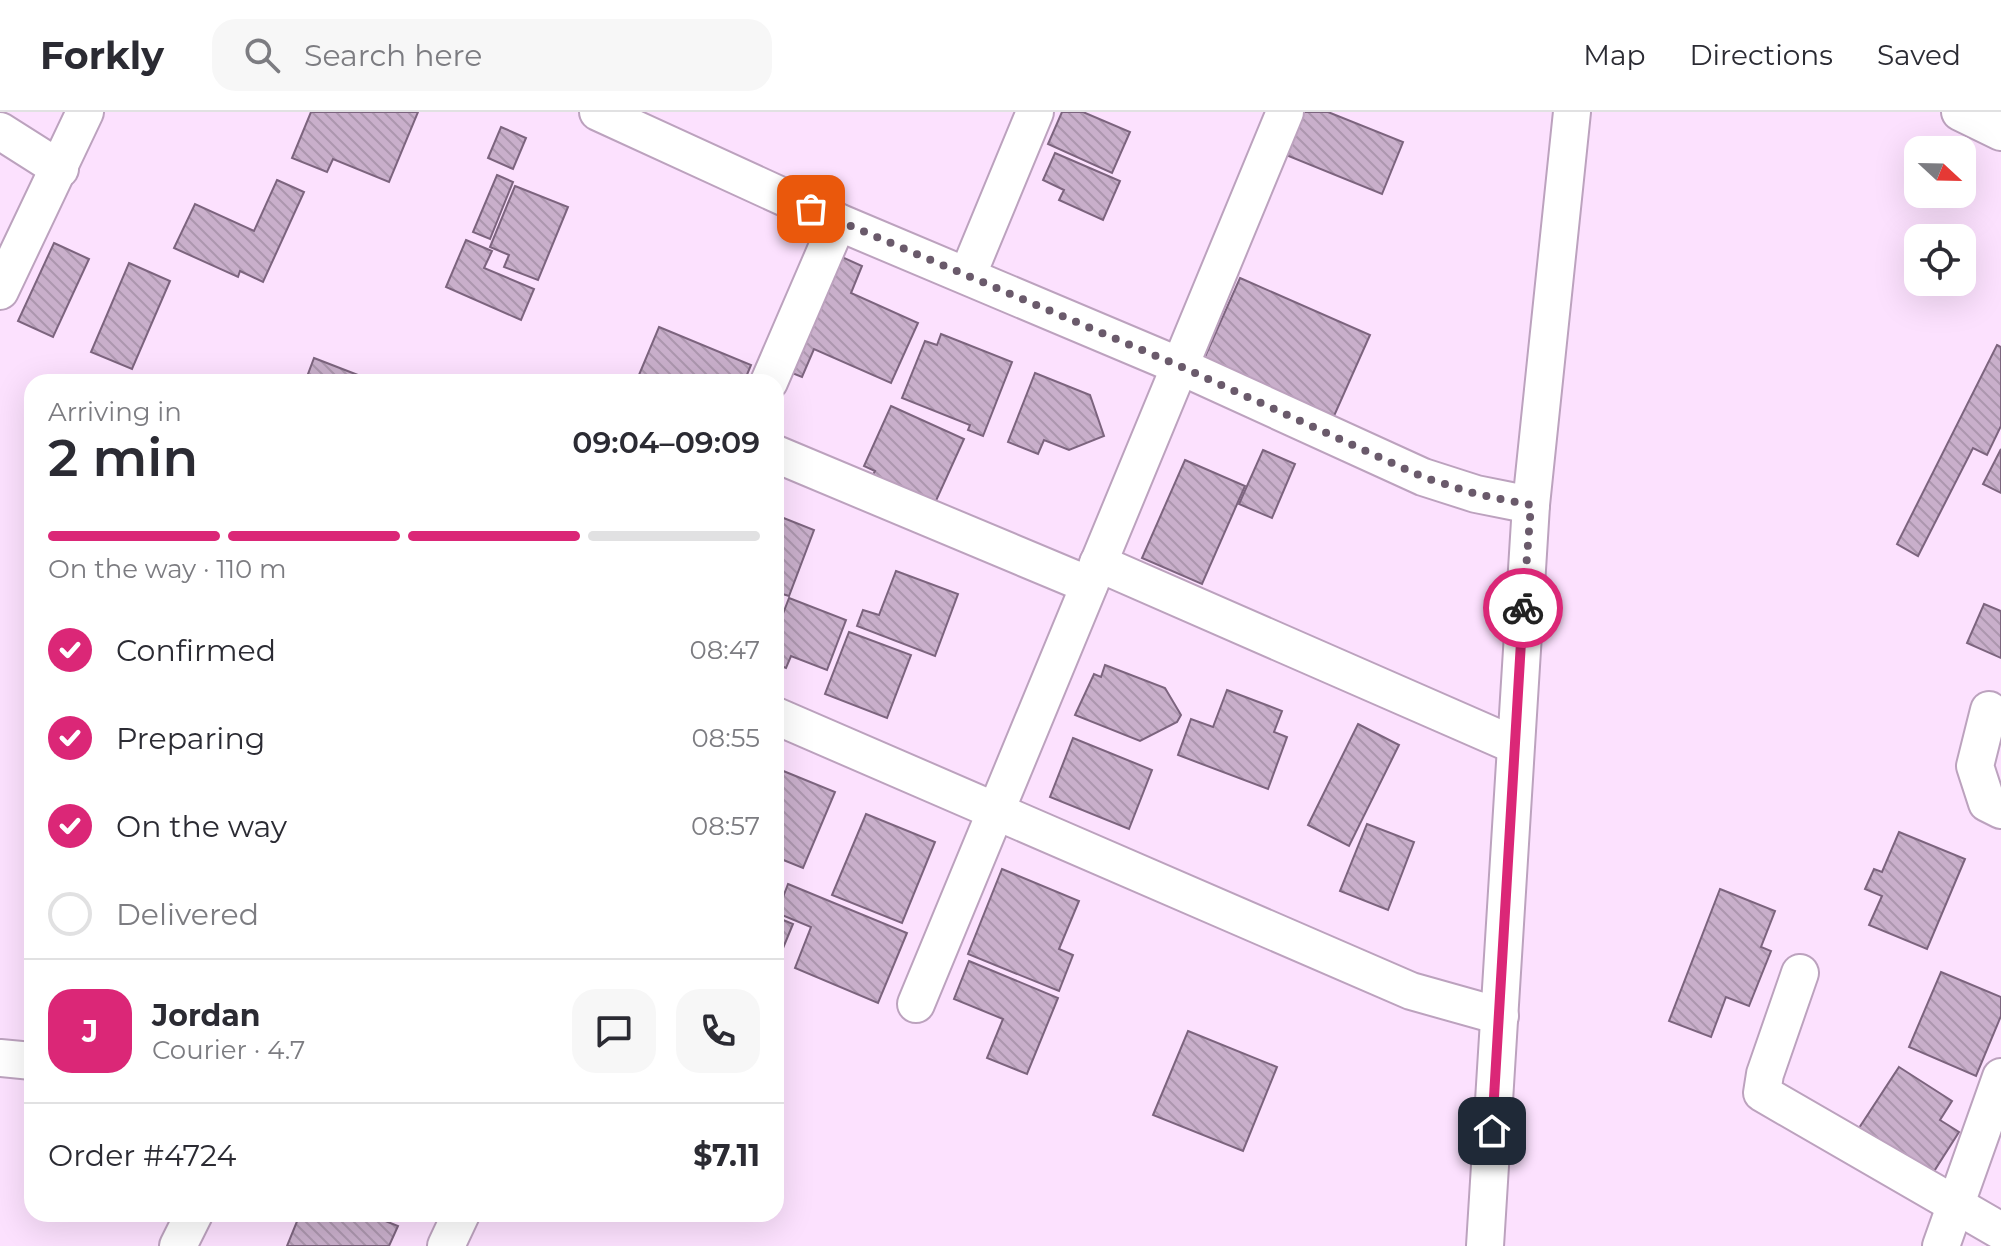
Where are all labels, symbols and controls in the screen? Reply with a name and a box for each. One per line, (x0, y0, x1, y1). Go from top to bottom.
search box (212, 19, 772, 91)
text: Forkly (40, 32, 164, 79)
icon: search (240, 33, 284, 77)
text: Search here (304, 37, 482, 74)
text: Map (1583, 38, 1645, 72)
text: Directions (1689, 38, 1833, 72)
text: Saved (1877, 38, 1961, 72)
north arrow (1904, 136, 1976, 208)
map controls (1904, 136, 1976, 296)
pin (777, 175, 845, 243)
icon: bag (789, 187, 833, 231)
button: locate (1904, 224, 1976, 296)
text: Arriving in (48, 396, 182, 428)
text: 09:04–09:09 (572, 424, 760, 461)
text: 2 min (48, 426, 198, 489)
text: On the way · 110 m (48, 553, 287, 585)
courier (1483, 568, 1563, 648)
icon: bike (1501, 586, 1545, 630)
icon: check (48, 628, 92, 672)
text: Confirmed (116, 632, 276, 669)
text: 08:47 (689, 634, 760, 666)
icon: check (48, 716, 92, 760)
text: Preparing (116, 720, 265, 757)
text: 08:55 (691, 722, 760, 754)
icon: check (48, 804, 92, 848)
text: On the way (116, 808, 287, 845)
text: 08:57 (691, 810, 760, 842)
text: Delivered (116, 896, 259, 933)
button: chat (572, 989, 656, 1073)
button: phone (676, 989, 760, 1073)
text: Jordan (152, 997, 261, 1034)
text: J (82, 1013, 98, 1050)
text: Courier · 4.7 (152, 1034, 305, 1066)
pin (1458, 1097, 1526, 1165)
icon: home (1470, 1109, 1514, 1153)
text: Order #4724 (48, 1137, 236, 1174)
text: $7.11 (693, 1137, 760, 1174)

